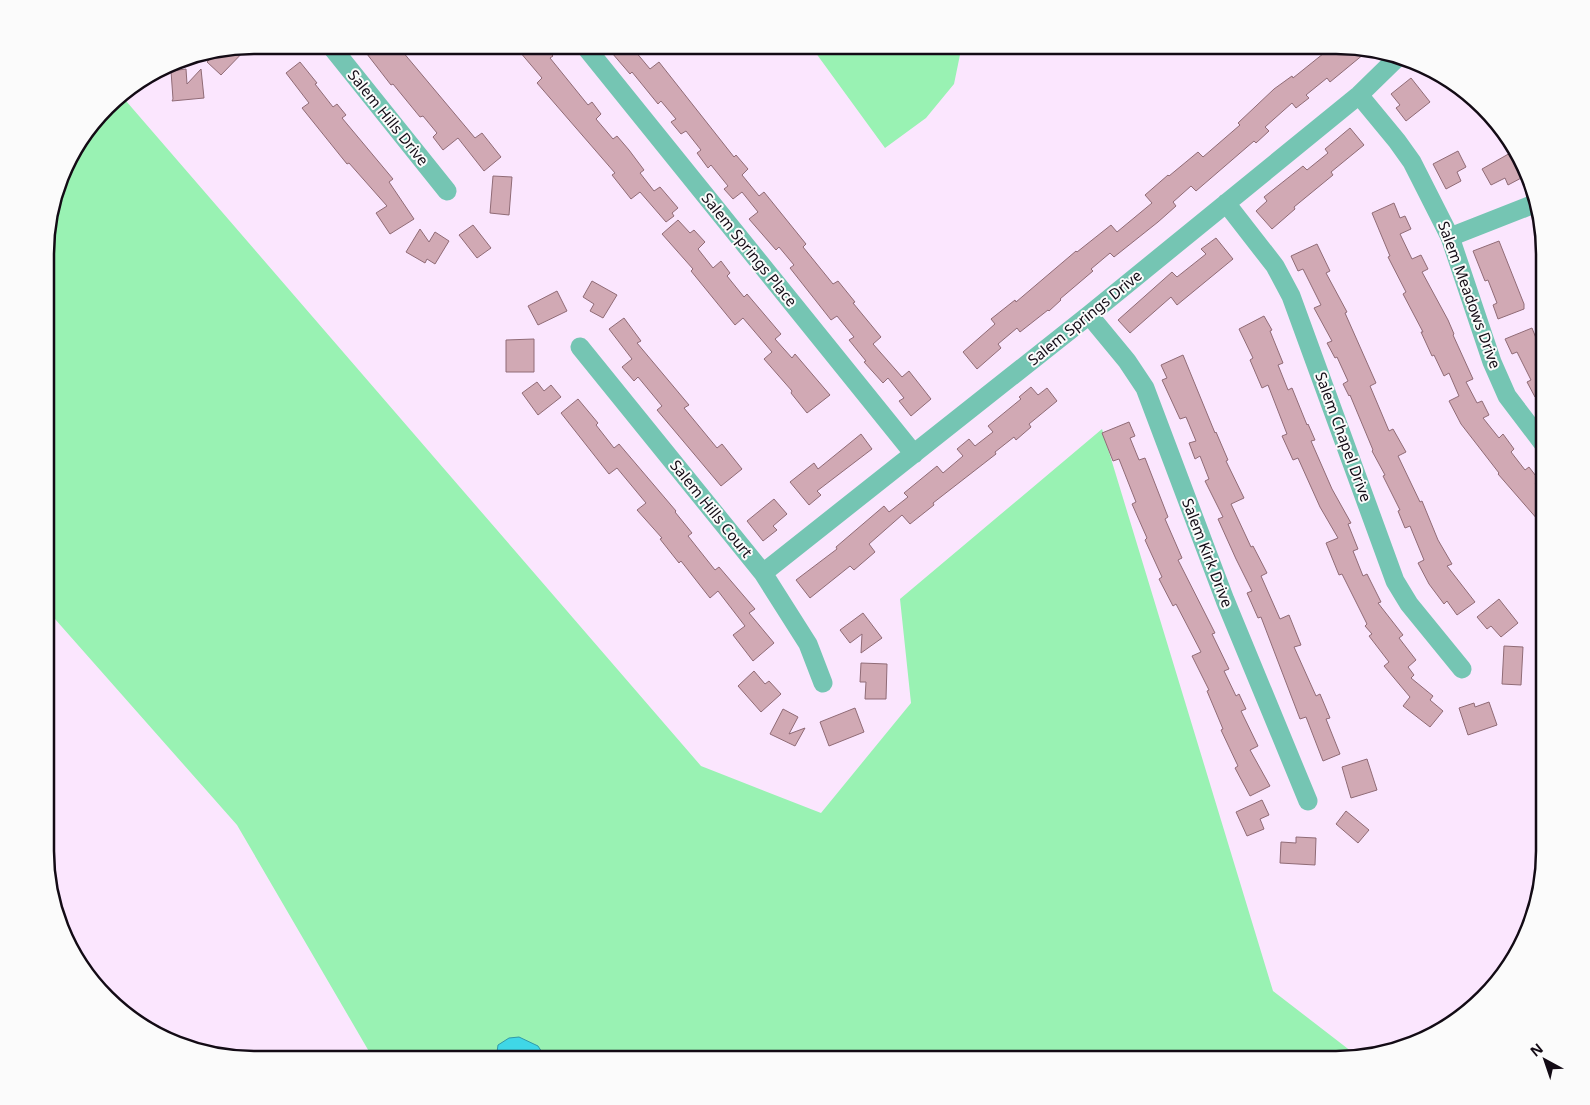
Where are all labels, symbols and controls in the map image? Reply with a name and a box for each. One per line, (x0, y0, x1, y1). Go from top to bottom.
street label: Salem Hills Drive (344, 65, 434, 169)
street label: Salem Springs Place (698, 188, 802, 310)
street label: Salem Meadows Drive (1434, 218, 1506, 371)
street label: Salem Springs Drive (1023, 265, 1145, 369)
street label: Salem Chapel Drive (1311, 369, 1377, 504)
street label: Salem Hills Court (666, 455, 758, 562)
street label: Salem Kirk Drive (1178, 495, 1238, 610)
north arrow (1520, 1035, 1570, 1085)
text: N (1526, 1039, 1547, 1061)

